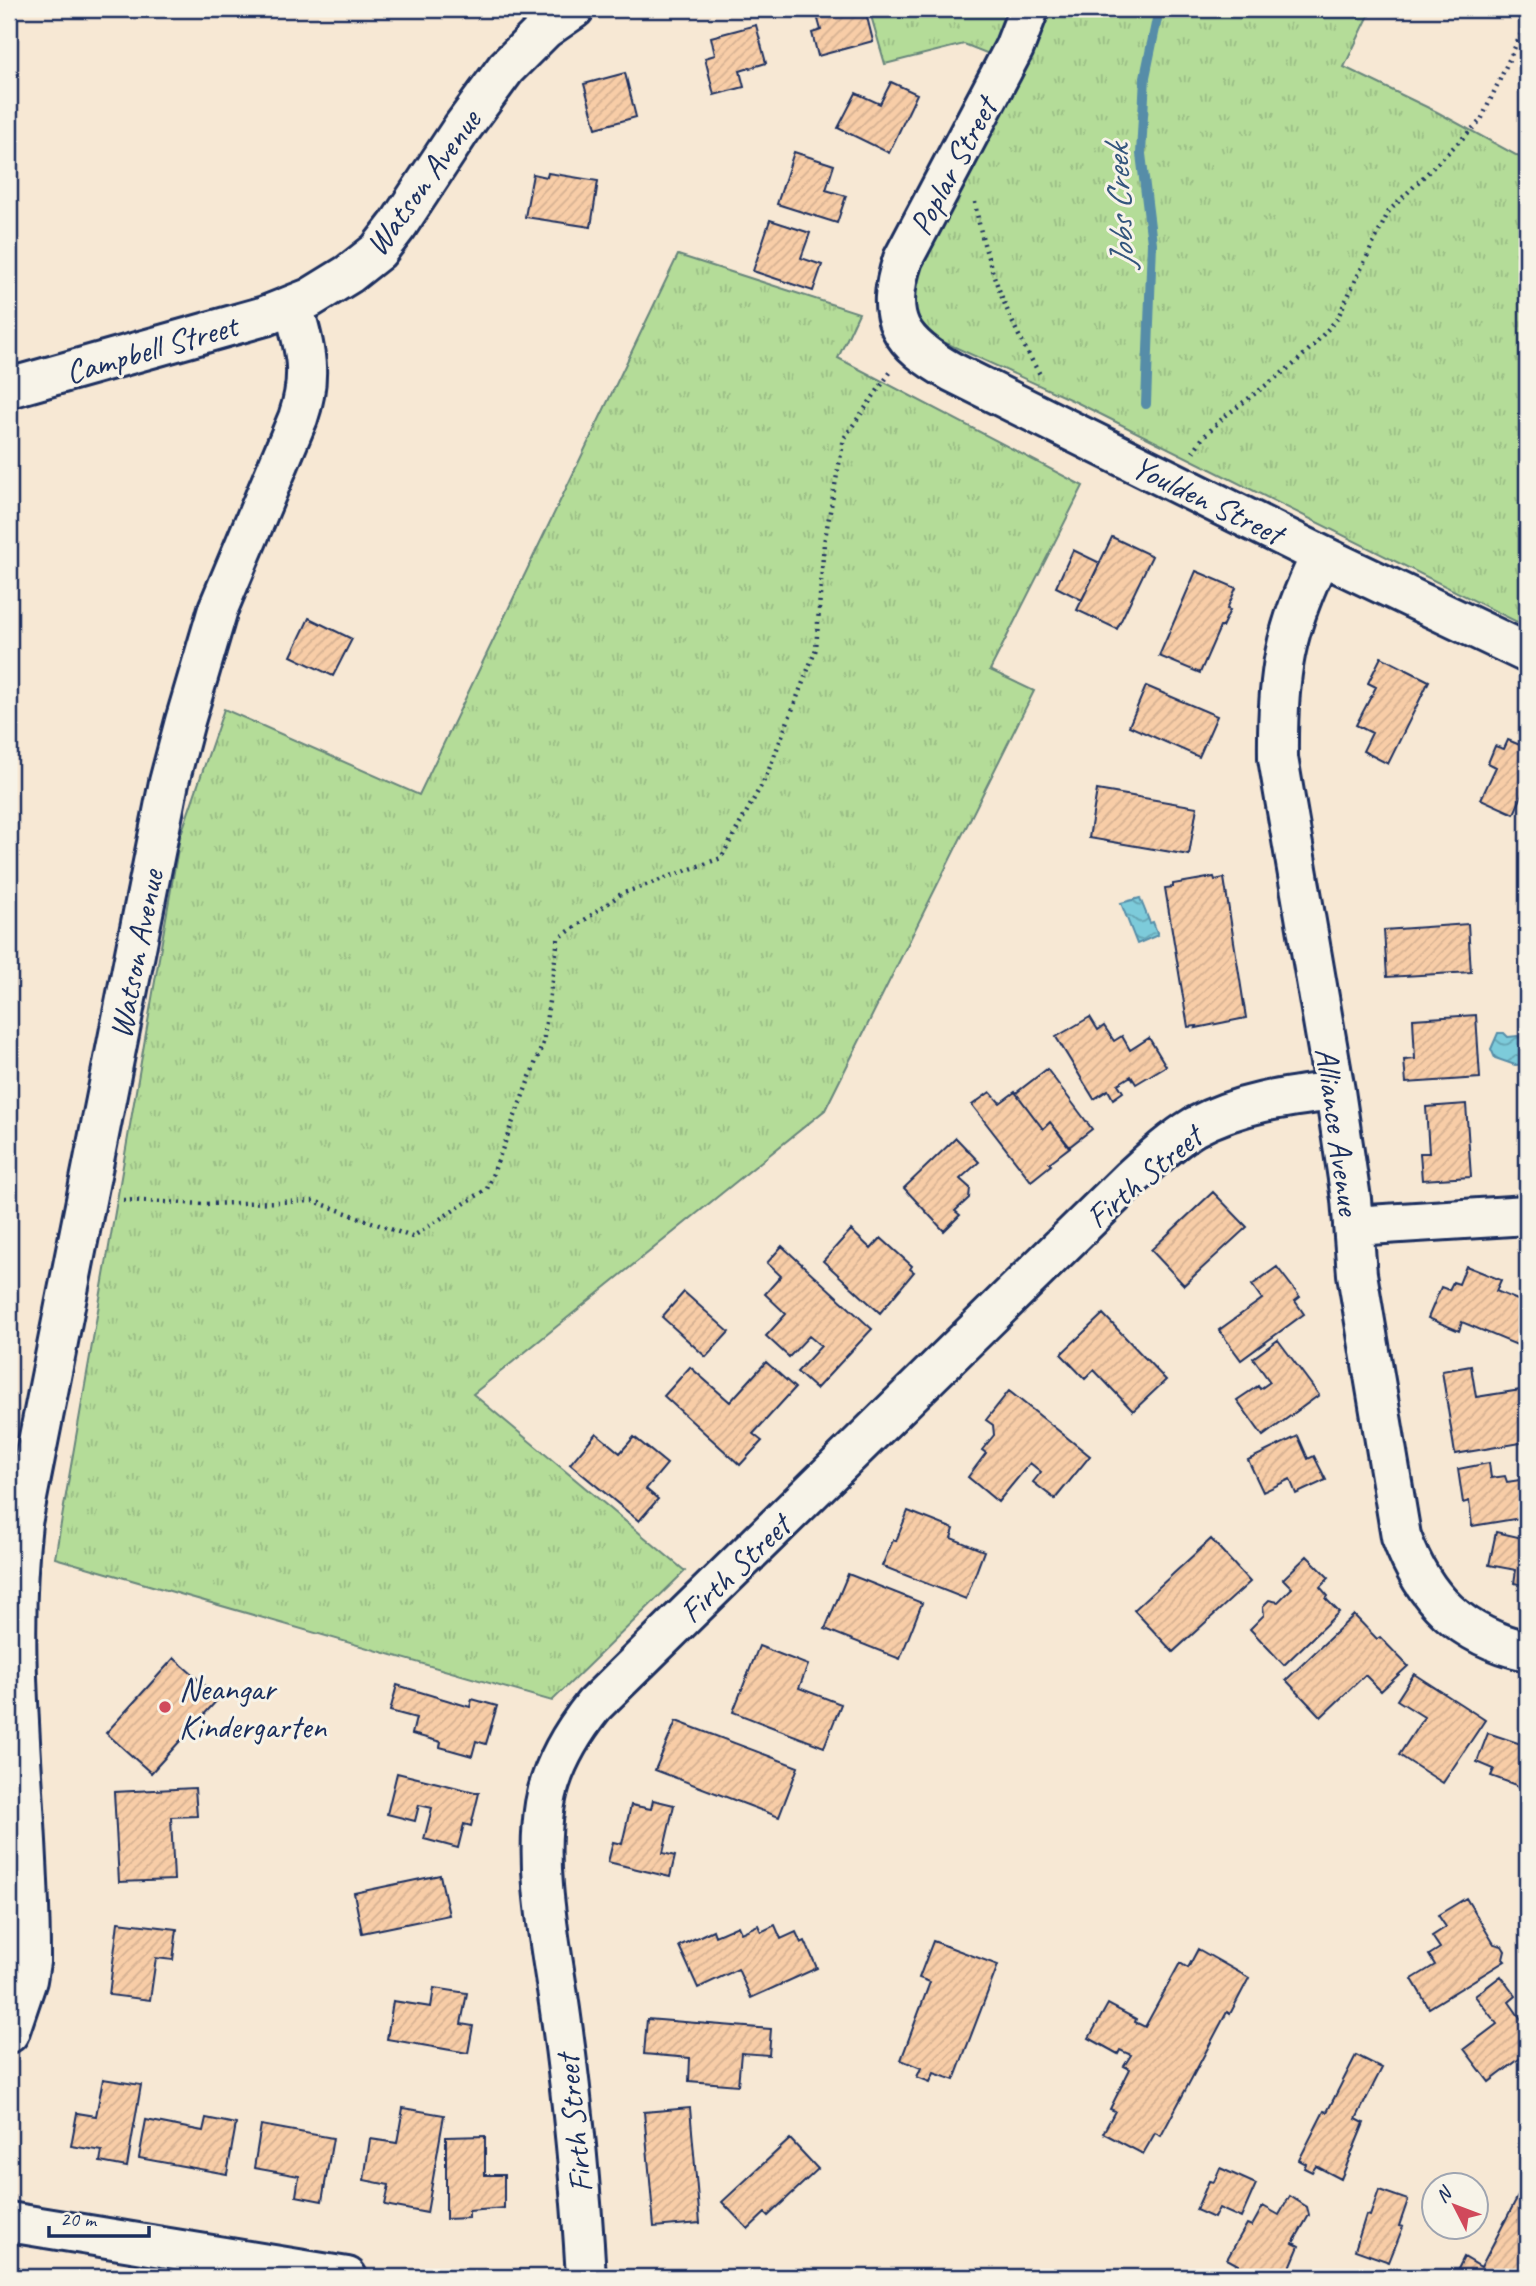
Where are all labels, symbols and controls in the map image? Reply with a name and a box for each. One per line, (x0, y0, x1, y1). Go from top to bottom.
street label: Poplar Street (899, 87, 1008, 242)
street label: Watson Avenue (356, 99, 491, 264)
water label: Jobs Creek (1093, 138, 1145, 273)
street label: Campbell Street (61, 304, 245, 393)
street label: Youlden Street (1125, 445, 1293, 556)
street label: Watson Avenue (99, 864, 173, 1042)
street label: Alliance Avenue (1305, 1045, 1371, 1220)
street label: Firth Street (1077, 1114, 1213, 1237)
street label: Firth Street (670, 1503, 802, 1632)
place label: Neangar Kindergarten (179, 1668, 327, 1748)
marker: Neangar Kindergarten (157, 1699, 173, 1715)
street label: Firth Street (545, 2049, 602, 2195)
north arrow (1420, 2170, 1490, 2240)
text: N (1430, 2180, 1458, 2208)
scale bar (49, 2195, 149, 2239)
text: 20 m (60, 2206, 98, 2232)

